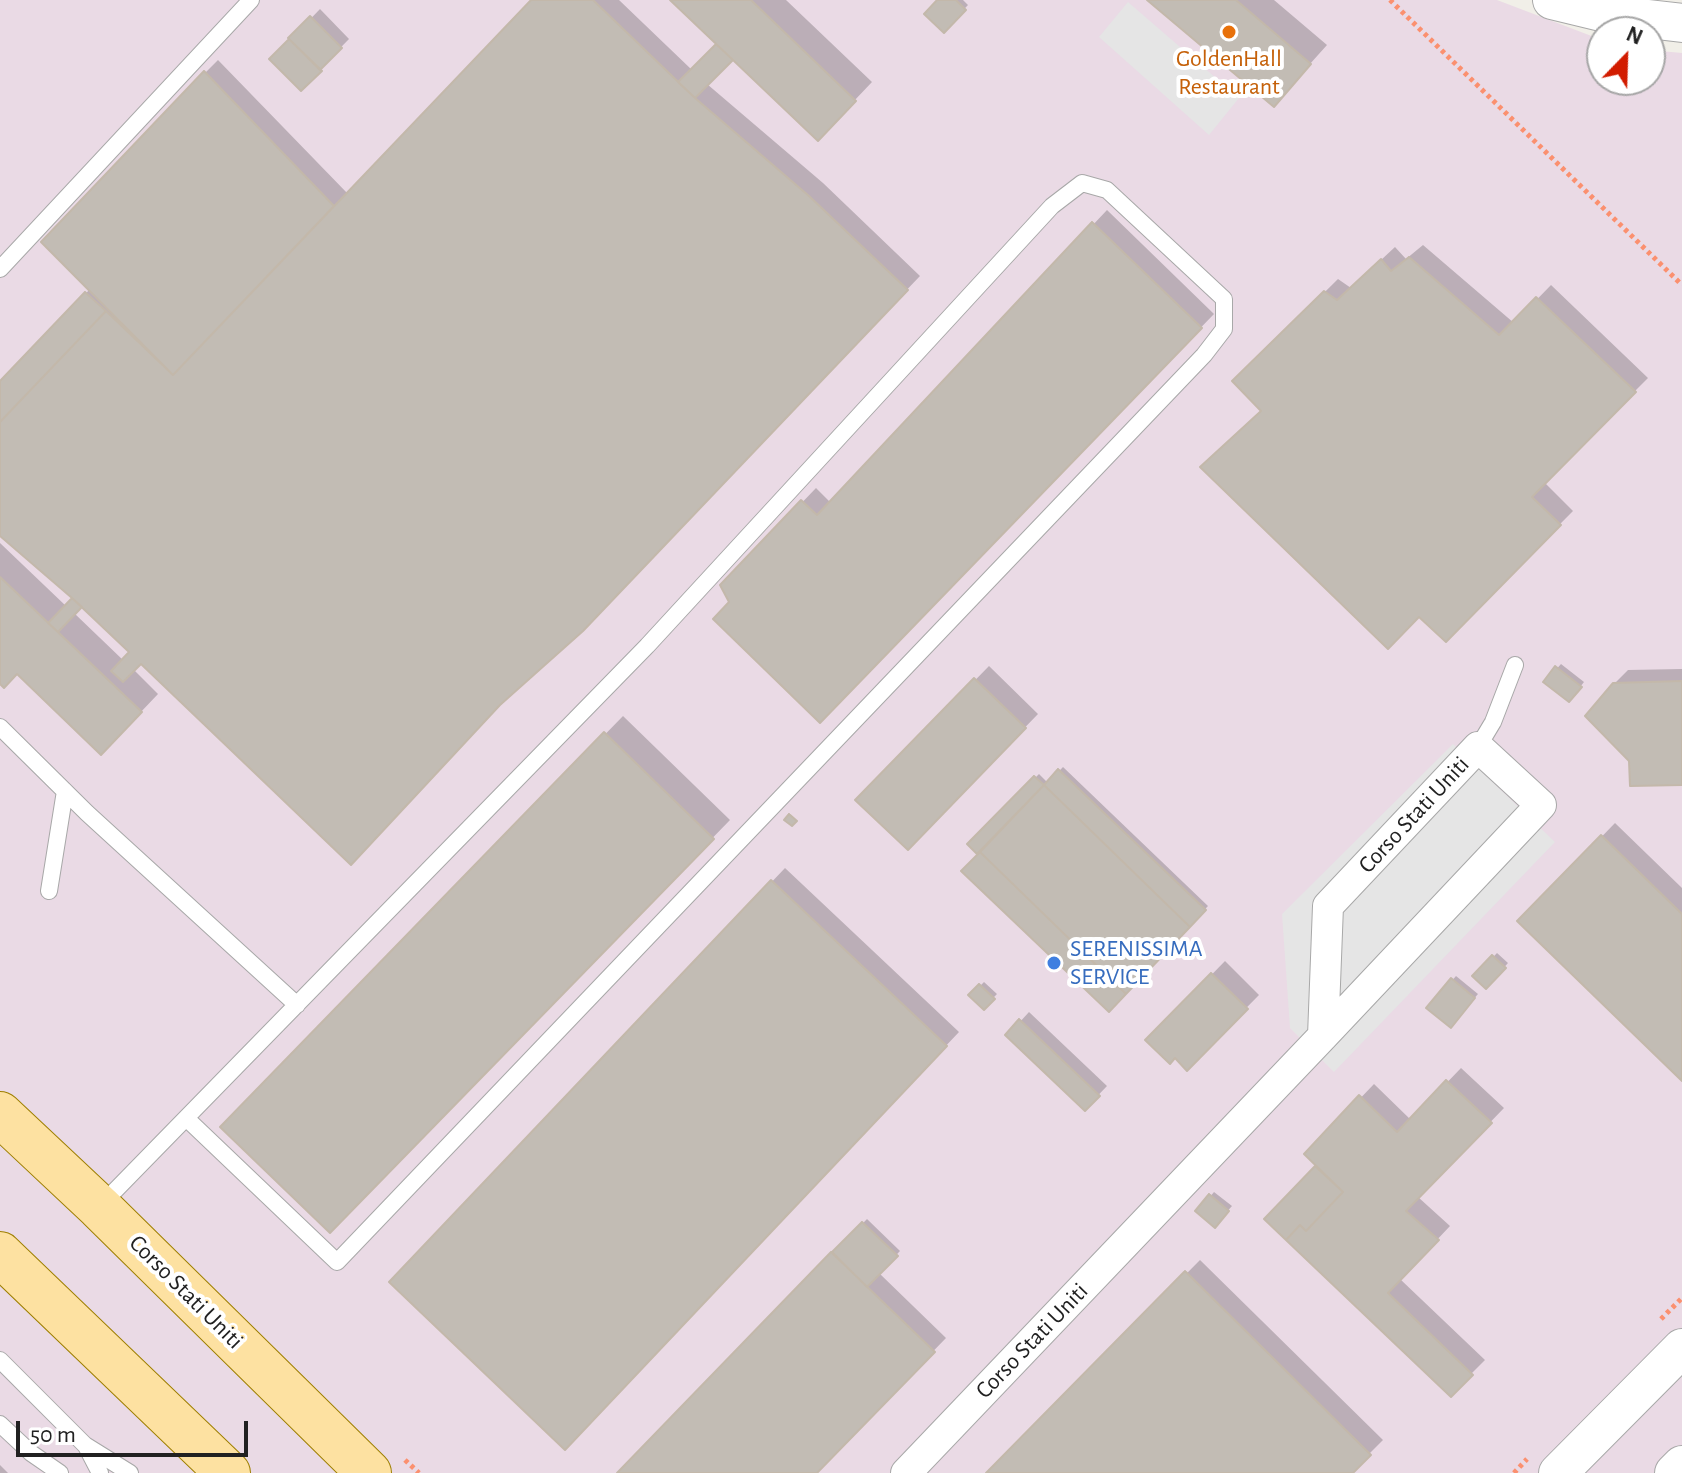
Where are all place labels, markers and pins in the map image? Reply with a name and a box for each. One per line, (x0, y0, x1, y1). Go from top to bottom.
marker: GoldenHall Restaurant (1220, 23, 1238, 41)
place label: GoldenHall Restaurant (1176, 45, 1282, 101)
place label: SERENISSIMA SERVICE (1070, 935, 1203, 991)
marker: SERENISSIMA SERVICE (1045, 954, 1063, 972)

